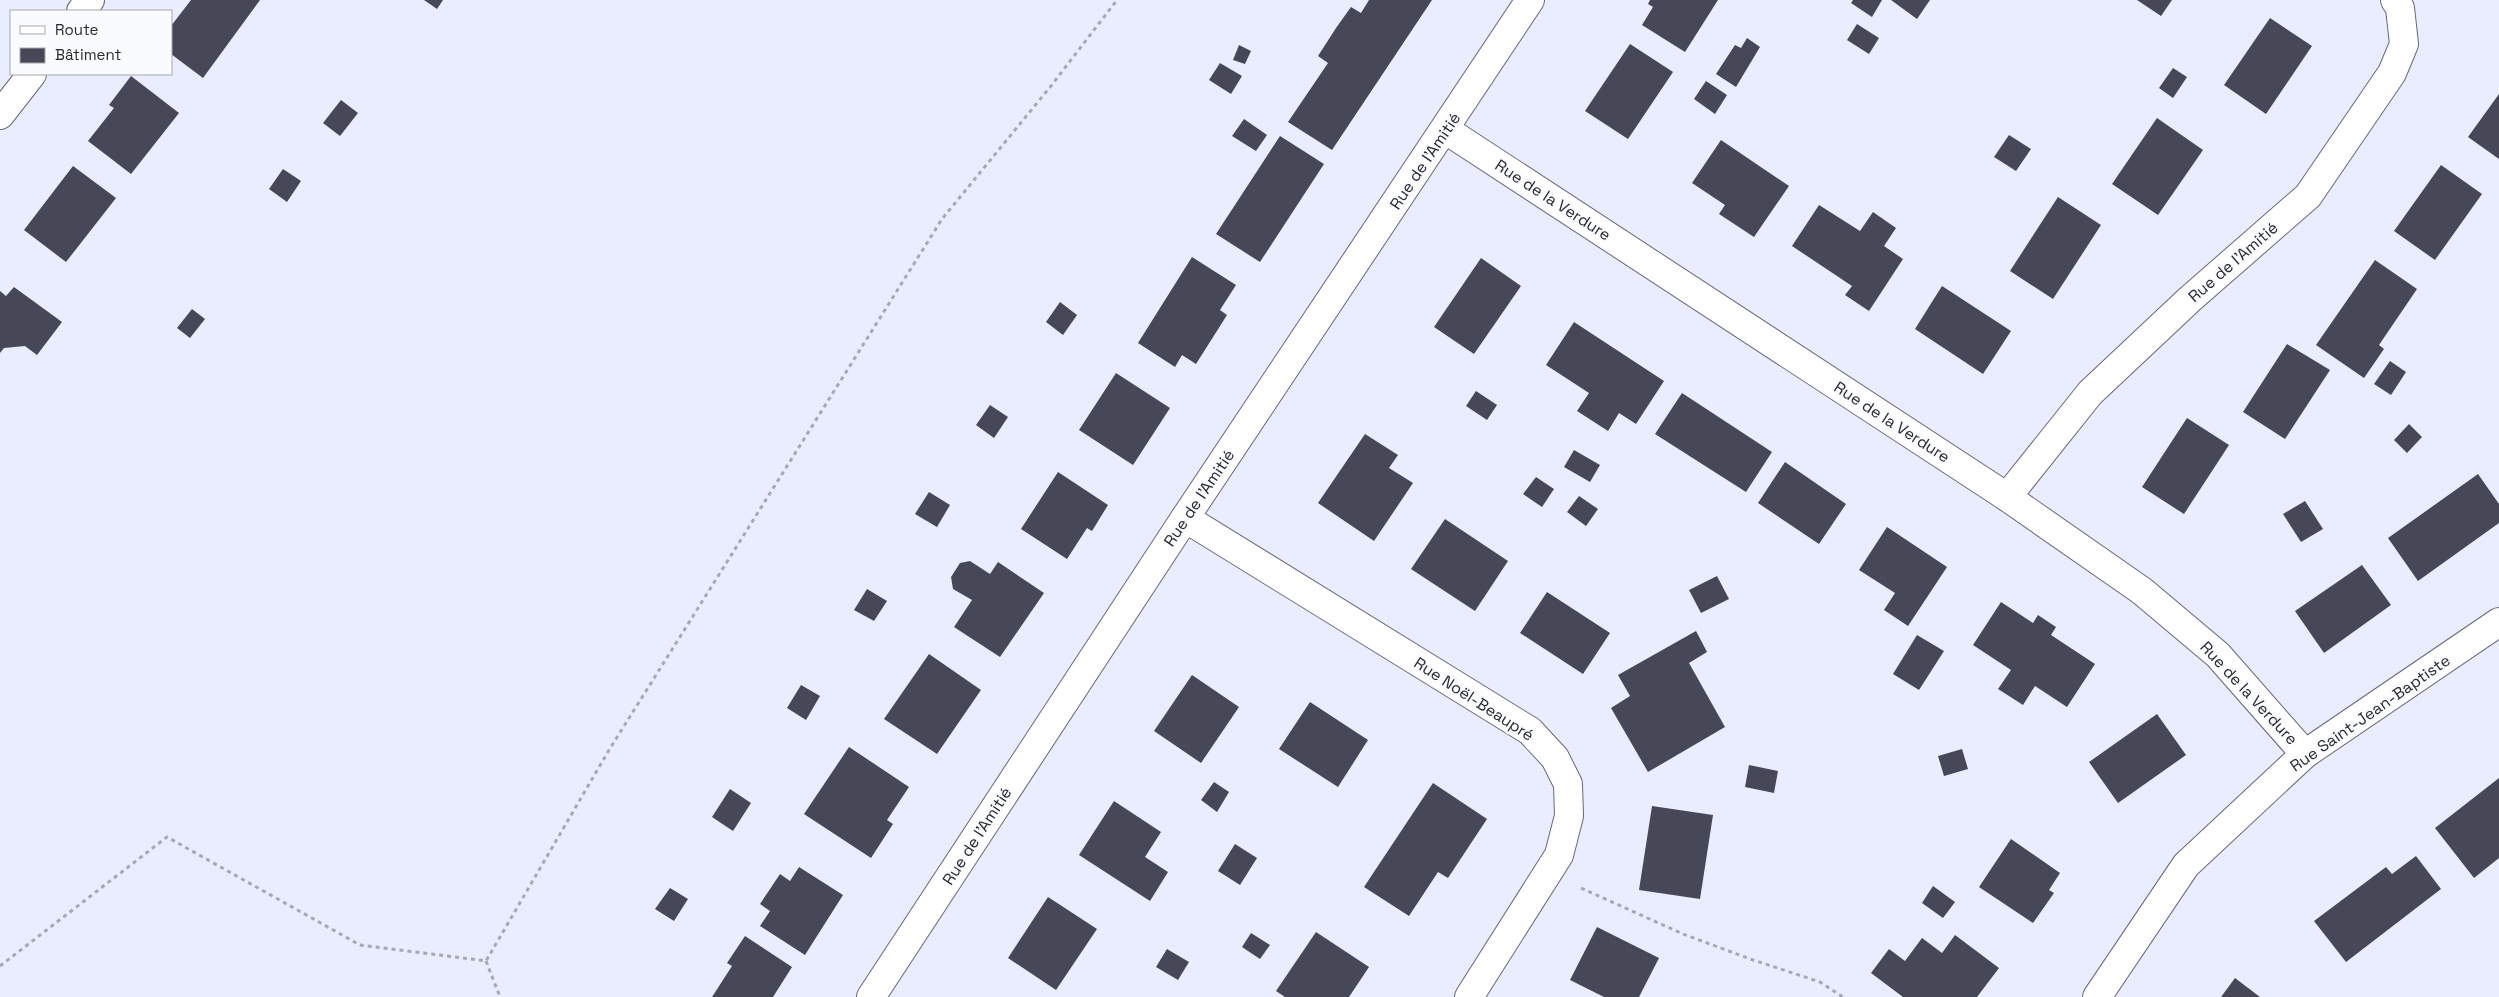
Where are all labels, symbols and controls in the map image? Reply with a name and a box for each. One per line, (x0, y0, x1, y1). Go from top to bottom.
legend (10, 10, 172, 75)
text: Route (55, 20, 99, 39)
text: Bâtiment (55, 45, 121, 64)
street label: Rue de l'Amitié (1385, 109, 1465, 213)
street label: Rue de la Verdure (1491, 155, 1615, 245)
street label: Rue de l'Amitié (2184, 217, 2282, 307)
street label: Rue de la Verdure (1830, 377, 1954, 467)
street label: Rue de l'Amitié (1159, 446, 1239, 550)
street label: Rue de la Verdure (2196, 637, 2302, 749)
street label: Rue Saint-Jean-Baptiste (2286, 650, 2454, 776)
street label: Rue Noël-Beaupré (1410, 652, 1538, 746)
street label: Rue de l'Amitié (938, 783, 1016, 889)

